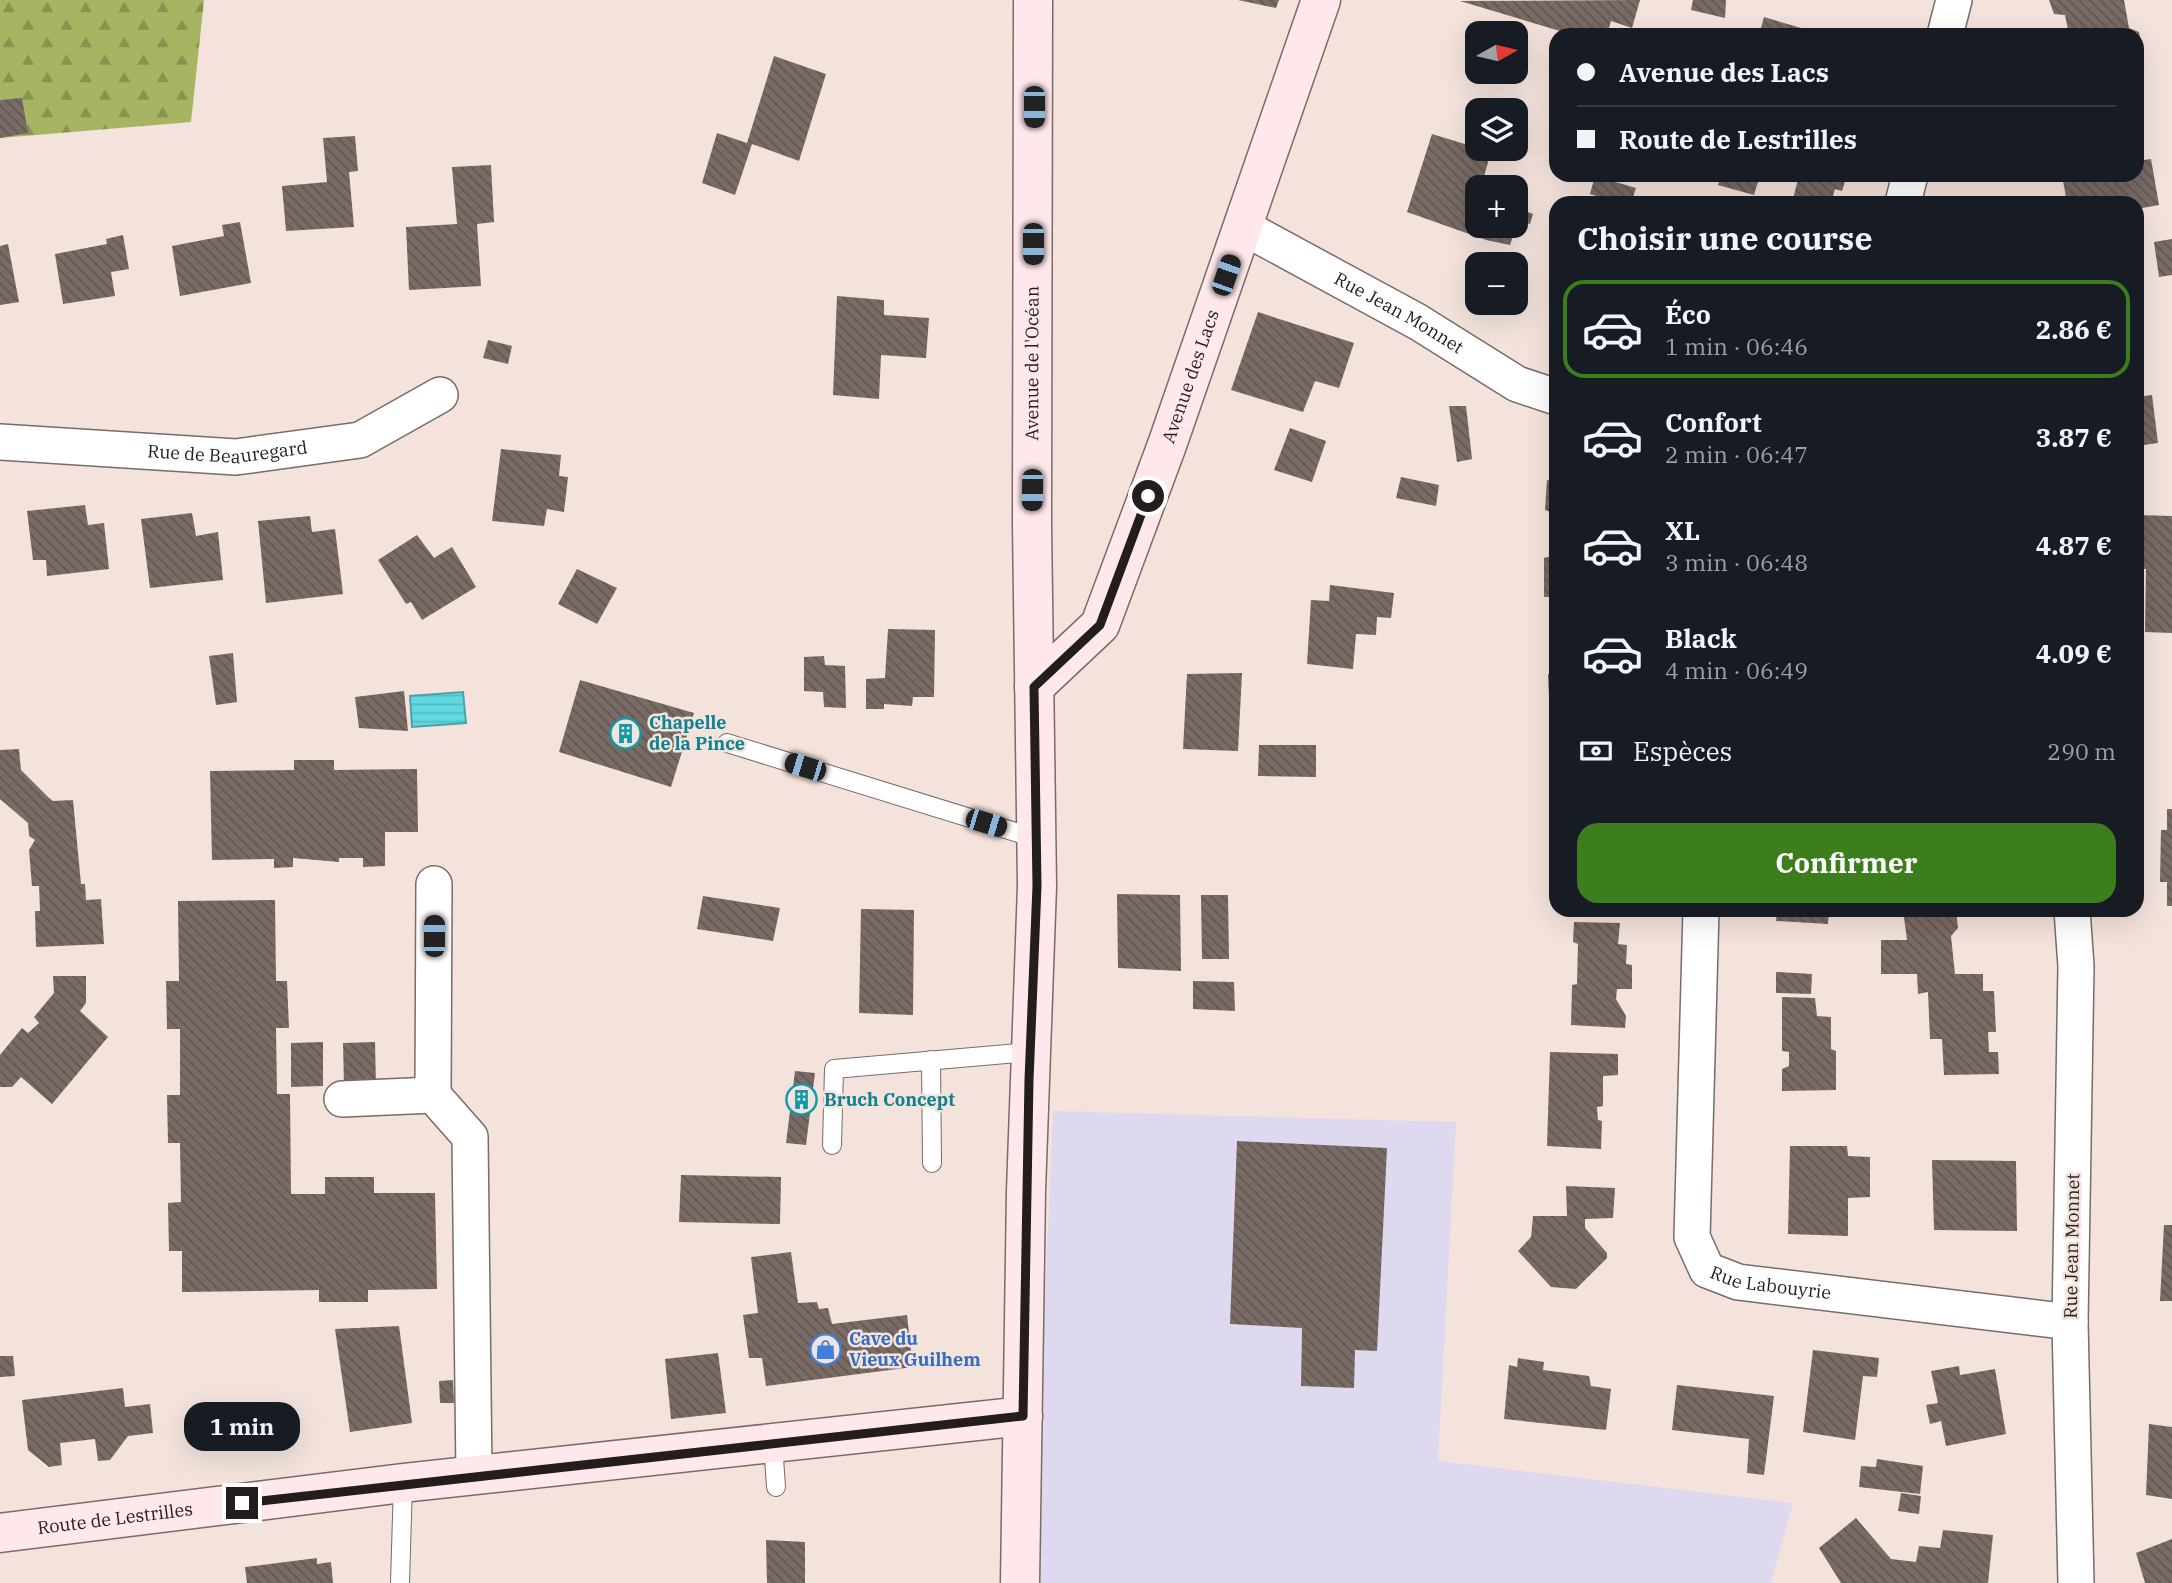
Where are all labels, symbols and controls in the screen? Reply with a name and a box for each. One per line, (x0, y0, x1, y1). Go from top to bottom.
north arrow (1465, 21, 1528, 84)
map controls (1465, 21, 1528, 315)
text: Avenue des Lacs (1619, 55, 1829, 89)
car (1024, 86, 1045, 128)
button: layers (1465, 98, 1528, 161)
text: Route de Lestrilles (1619, 122, 1857, 156)
button: + (1465, 175, 1528, 238)
text: Choisir une course (1577, 217, 1873, 259)
car (1023, 223, 1044, 265)
car (1210, 252, 1243, 298)
button: − (1465, 252, 1528, 315)
street label: Rue Jean Monnet (1330, 267, 1468, 359)
street label: Avenue de l'Océan (1020, 286, 1043, 441)
text: Éco (1665, 297, 1711, 331)
icon: car (1581, 298, 1644, 361)
street label: Avenue des Lacs (1156, 307, 1224, 446)
text: 2.86 € (2036, 312, 2112, 346)
text: 1 min · 06:46 (1665, 331, 1808, 361)
text: Confort (1665, 405, 1762, 439)
icon: car (1581, 406, 1644, 469)
text: 3.87 € (2036, 420, 2112, 454)
street label: Rue de Beauregard (147, 435, 309, 468)
text: 2 min · 06:47 (1665, 439, 1808, 469)
car (1022, 469, 1043, 511)
route start (1132, 480, 1164, 512)
text: XL (1665, 513, 1700, 547)
icon: car (1581, 514, 1644, 577)
text: 4.87 € (2036, 528, 2112, 562)
text: 3 min · 06:48 (1665, 547, 1808, 577)
text: Black (1665, 621, 1737, 655)
icon: car (1581, 622, 1644, 685)
text: 4.09 € (2036, 636, 2112, 670)
text: 4 min · 06:49 (1665, 655, 1808, 685)
place label: Chapelle de la Pince (649, 711, 745, 755)
building icon: Chapelle de la Pince (609, 716, 643, 750)
icon: cash (1577, 732, 1615, 770)
text: Espèces (1633, 734, 1732, 768)
text: 290 m (2047, 736, 2116, 766)
car (782, 751, 829, 783)
car (963, 807, 1010, 839)
button: Confirmer (1577, 823, 2116, 903)
car (424, 915, 445, 957)
building icon: Bruch Concept (784, 1083, 818, 1117)
place label: Bruch Concept (824, 1088, 955, 1111)
street label: Rue Jean Monnet (2059, 1173, 2084, 1319)
street label: Rue Labouyrie (1707, 1260, 1832, 1304)
place label: Cave du Vieux Guilhem (849, 1327, 981, 1371)
shop icon: Cave du Vieux Guilhem (809, 1332, 843, 1366)
callout: 1 min (184, 1402, 300, 1450)
text: 1 min (210, 1411, 274, 1441)
route end (226, 1487, 258, 1519)
street label: Route de Lestrilles (36, 1497, 194, 1539)

